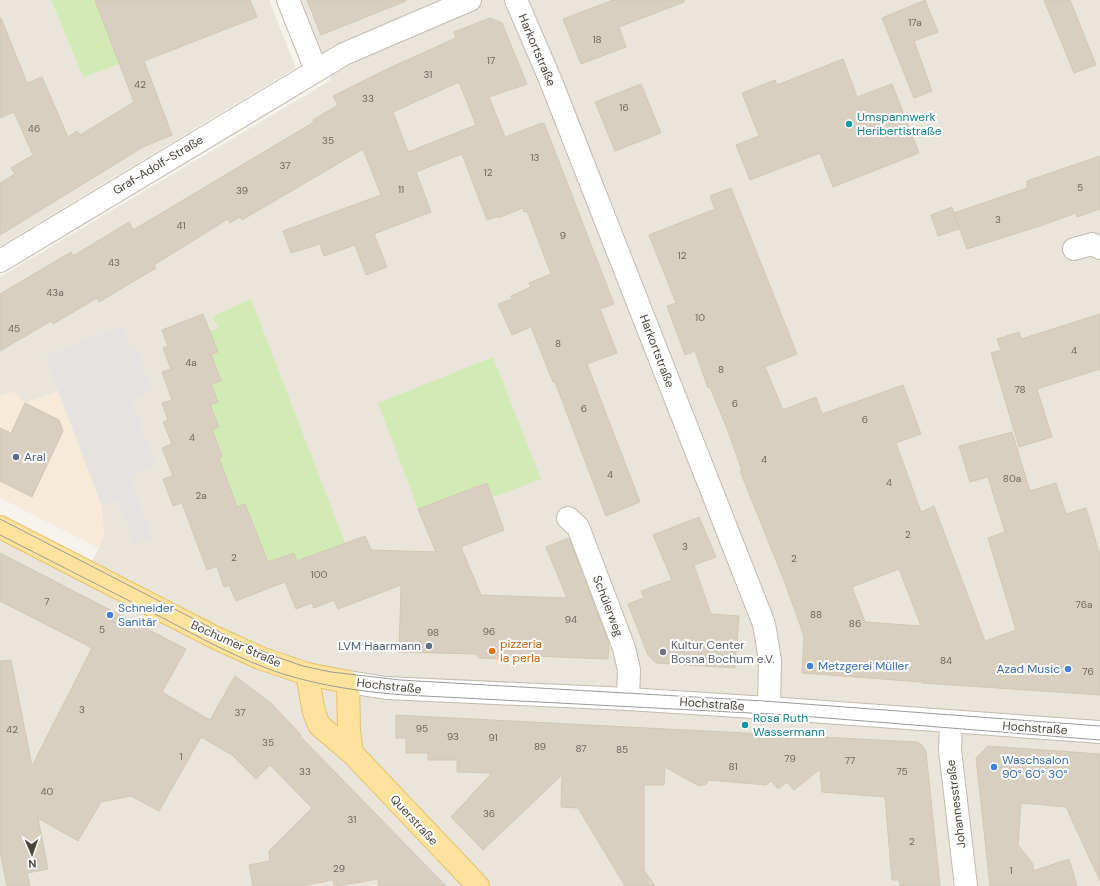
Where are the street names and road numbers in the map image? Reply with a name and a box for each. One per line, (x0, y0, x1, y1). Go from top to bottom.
street label: Harkortstraße (515, 11, 559, 89)
street label: Graf-Adolf-Straße (110, 132, 206, 198)
street label: Harkortstraße (636, 312, 678, 390)
street label: Schülerweg (589, 573, 627, 639)
street label: Bochumer Straße (188, 617, 284, 671)
street label: Hochstraße (356, 675, 422, 697)
street label: Hochstraße (679, 694, 745, 714)
street label: Hochstraße (1002, 718, 1068, 738)
street label: Johannesstraße (943, 759, 969, 849)
street label: Querstraße (387, 791, 442, 849)

